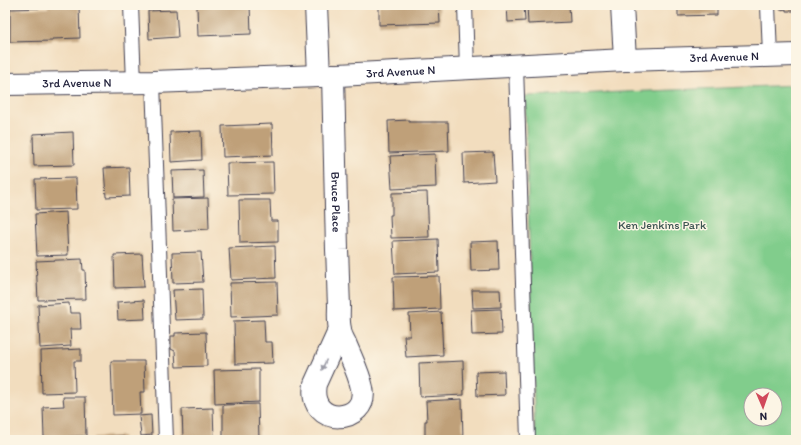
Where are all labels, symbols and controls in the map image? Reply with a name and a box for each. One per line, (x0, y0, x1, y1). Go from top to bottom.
street label: 3rd Avenue N (690, 49, 759, 65)
street label: 3rd Avenue N (366, 63, 436, 81)
street label: 3rd Avenue N (42, 76, 112, 90)
street label: Bruce Place (328, 171, 344, 233)
park label: Ken Jenkins Park (618, 218, 707, 232)
one-way arrow (321, 359, 327, 371)
north arrow (743, 387, 783, 427)
text: N (759, 410, 767, 423)

